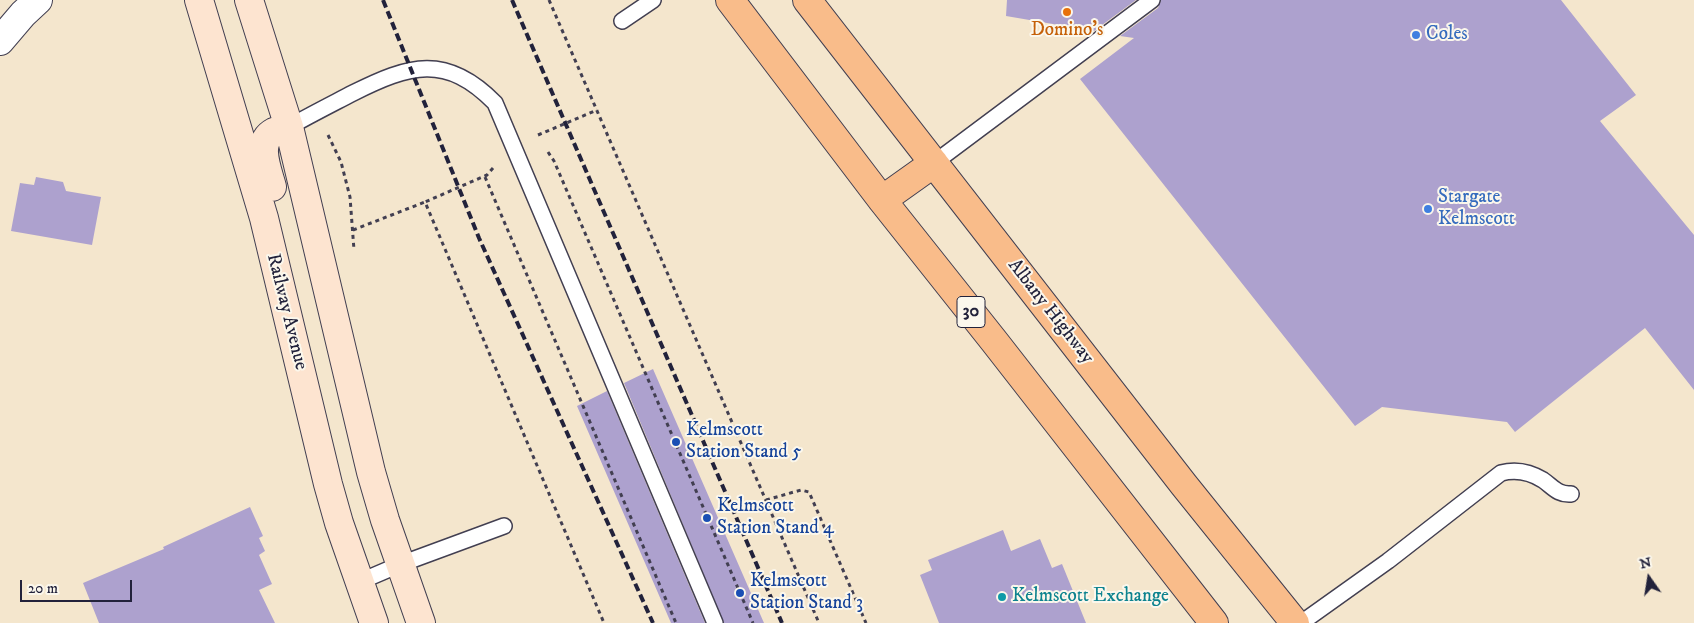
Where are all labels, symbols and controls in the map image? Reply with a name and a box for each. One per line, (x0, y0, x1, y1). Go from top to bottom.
marker: Domino's (1061, 6, 1073, 18)
place label: Domino's (1031, 20, 1103, 42)
place label: Coles (1426, 24, 1468, 46)
marker: Coles (1410, 29, 1422, 41)
place label: Stargate Kelmscott (1438, 187, 1515, 231)
marker: Stargate Kelmscott (1422, 203, 1434, 215)
street label: Railway Avenue (261, 251, 311, 373)
street label: Albany Highway (1002, 255, 1098, 369)
road number: 30 (957, 296, 985, 328)
place label: Kelmscott Station Stand 5 (686, 420, 801, 464)
marker: Kelmscott Station Stand 5 (670, 436, 682, 448)
place label: Kelmscott Station Stand 4 (717, 496, 834, 540)
marker: Kelmscott Station Stand 4 (701, 512, 713, 524)
north arrow (1624, 553, 1674, 603)
text: N (1638, 553, 1653, 573)
scale bar (22, 570, 135, 602)
place label: Kelmscott Station Stand 3 (750, 571, 863, 615)
text: 20 m (28, 579, 58, 598)
place label: Kelmscott Exchange (1012, 586, 1169, 608)
marker: Kelmscott Station Stand 3 (734, 587, 746, 599)
marker: Kelmscott Exchange (996, 591, 1008, 603)

